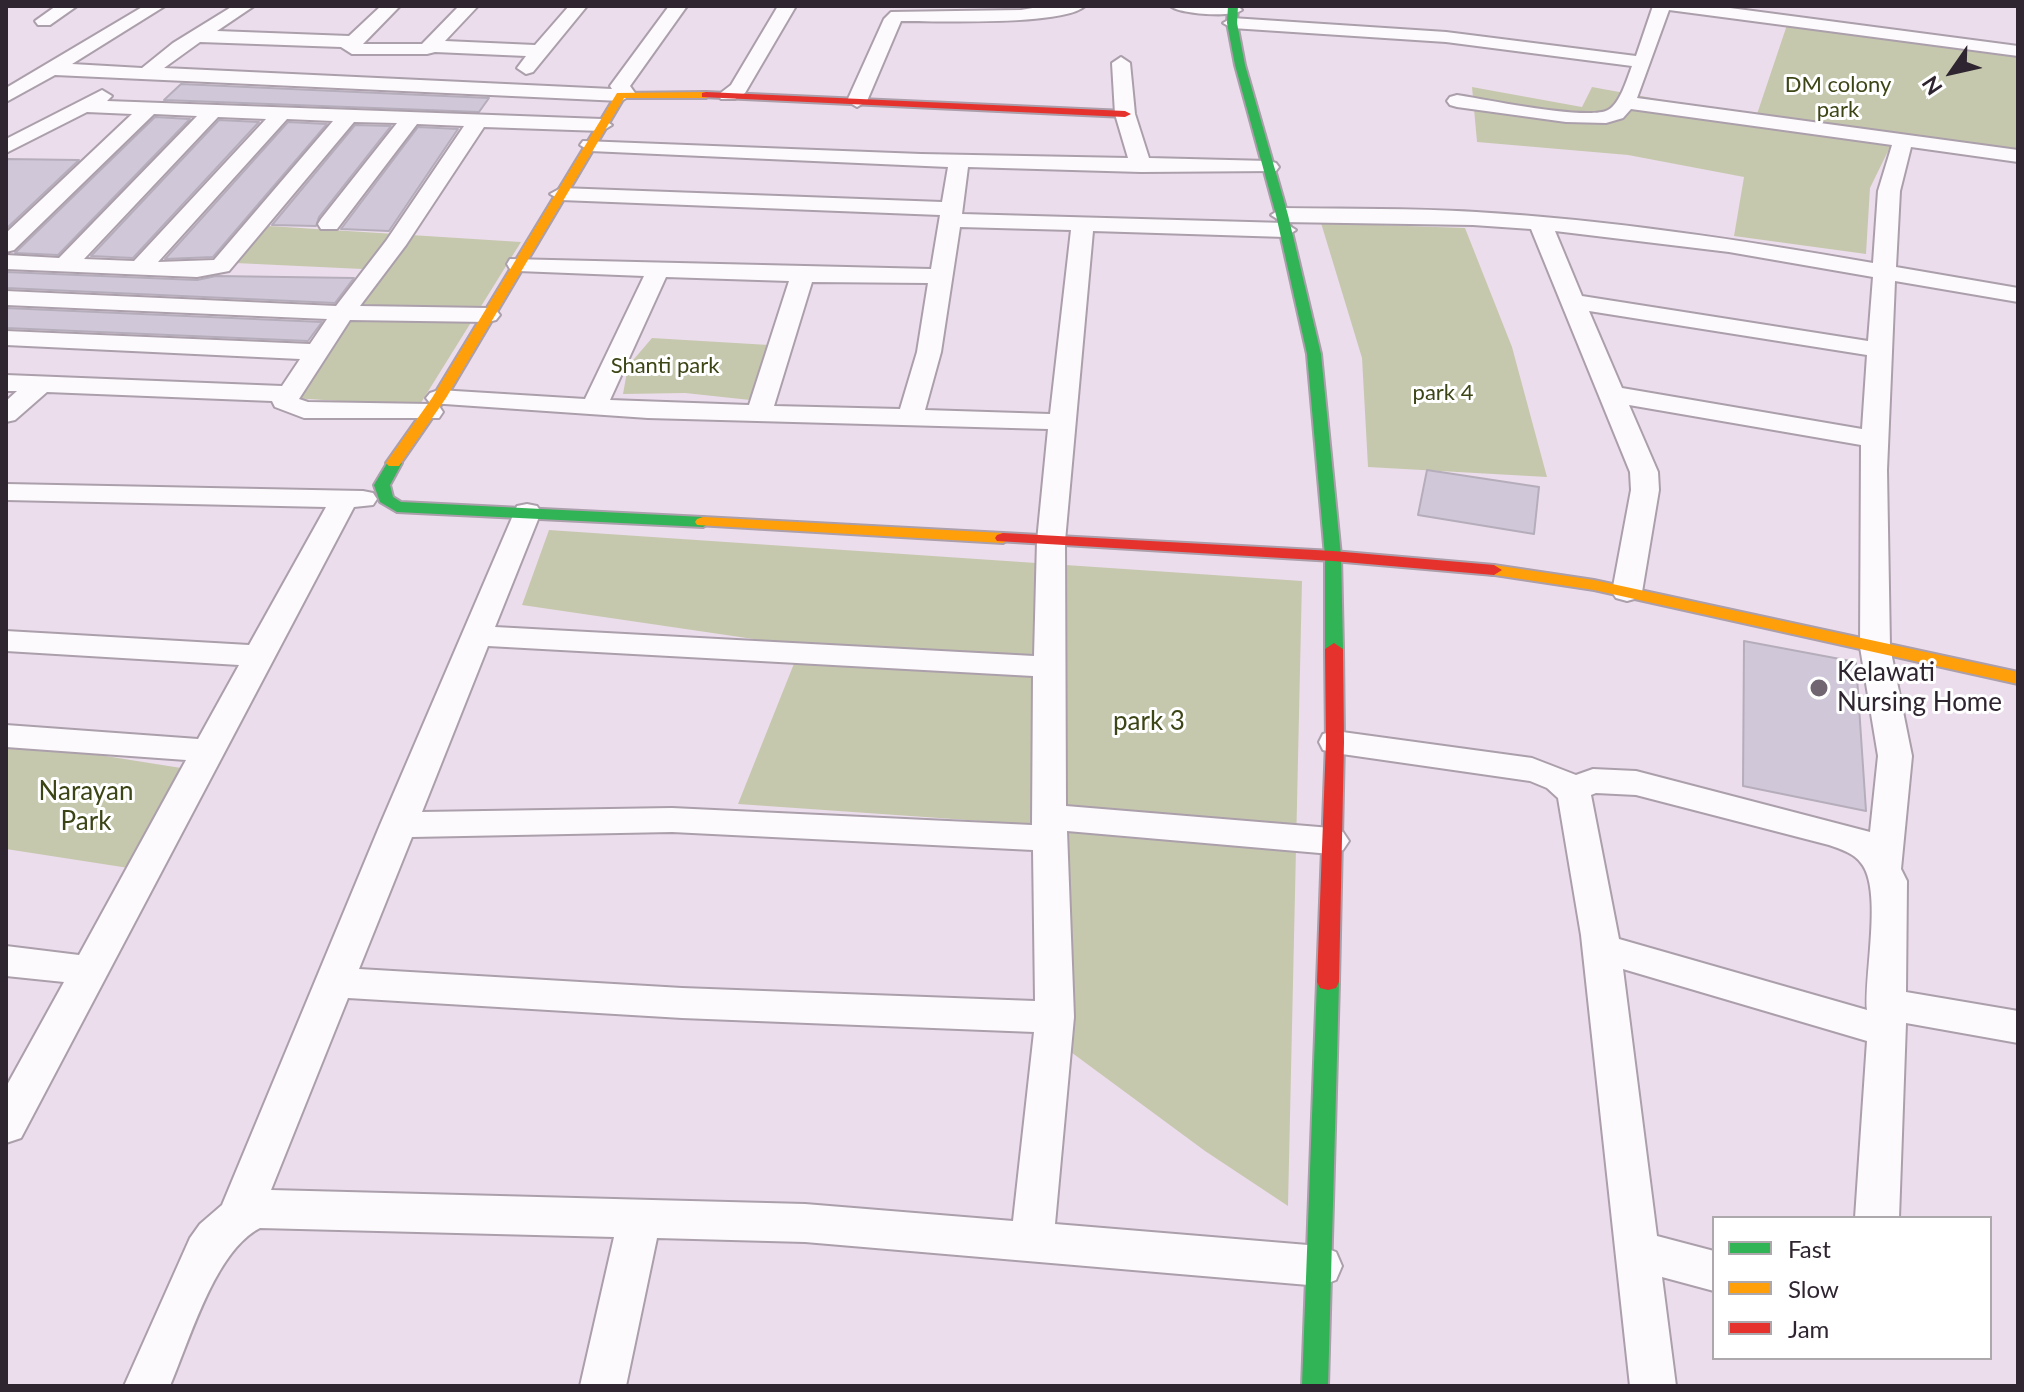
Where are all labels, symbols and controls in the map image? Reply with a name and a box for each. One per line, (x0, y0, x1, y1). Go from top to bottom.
north arrow (1912, 32, 1992, 112)
text: N (1916, 71, 1948, 100)
park label: DM colony park (1785, 72, 1891, 124)
park label: Shanti park (611, 353, 719, 379)
park label: park 4 (1413, 380, 1473, 406)
place label: Kelawati Nursing Home (1837, 657, 2002, 718)
marker: Kelawati Nursing Home (1808, 677, 1830, 699)
park label: park 3 (1113, 706, 1185, 738)
park label: Narayan Park (39, 776, 133, 838)
legend (1712, 1216, 1992, 1360)
text: Fast (1788, 1234, 1831, 1263)
text: Slow (1788, 1274, 1839, 1303)
text: Jam (1788, 1314, 1829, 1343)

